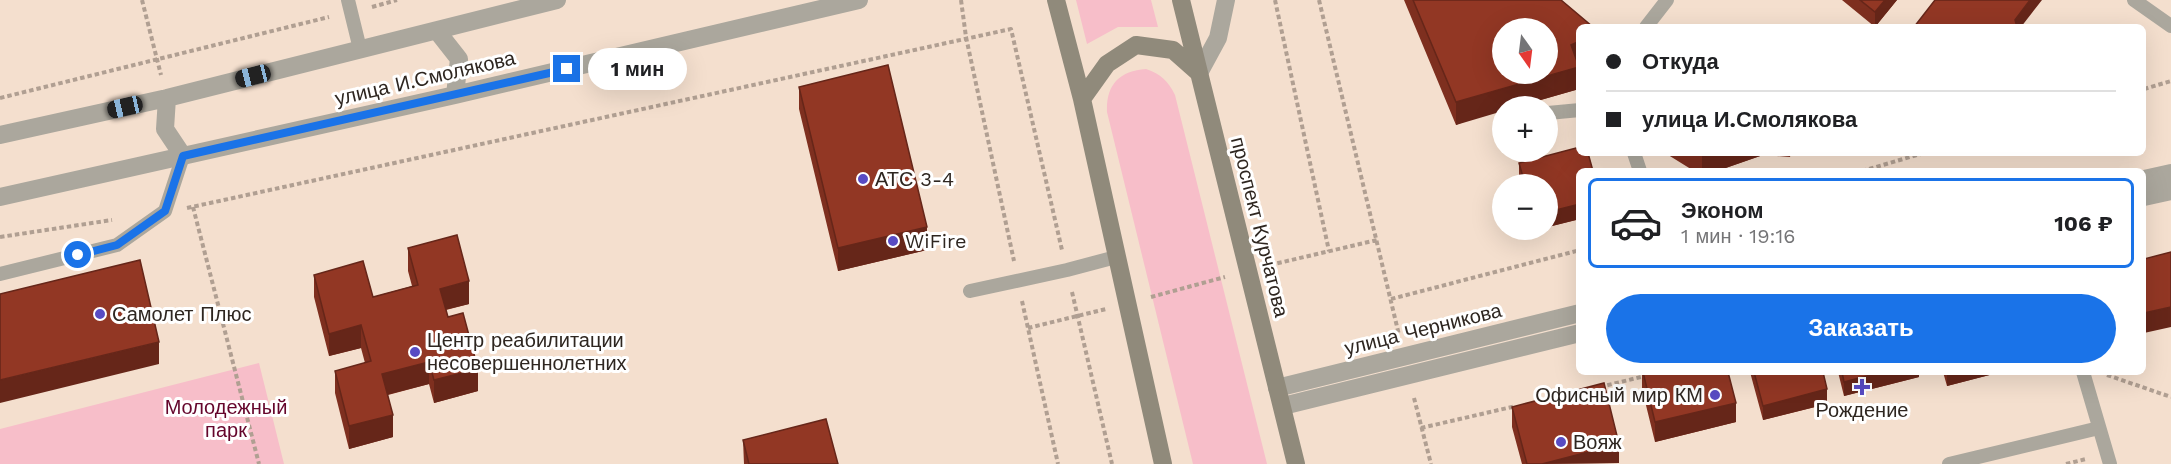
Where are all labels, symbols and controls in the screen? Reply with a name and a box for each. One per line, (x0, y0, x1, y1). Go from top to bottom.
north arrow (1492, 18, 1558, 84)
map controls (1492, 18, 1558, 240)
street label: улица И.Смолякова (332, 45, 518, 110)
callout: 1 мин (588, 48, 687, 90)
text: Откуда (1642, 49, 1719, 74)
route end (553, 55, 580, 82)
text: 1 мин (611, 57, 664, 81)
car (233, 63, 273, 89)
car (105, 94, 145, 120)
button: + (1492, 96, 1558, 162)
text: улица И.Смолякова (1642, 107, 1857, 132)
street label: проспект Курчатова (1226, 134, 1294, 320)
place label: АТС 3-4 (875, 167, 954, 191)
marker: АТС 3-4 (856, 172, 870, 186)
button: − (1492, 174, 1558, 240)
icon: car (1609, 196, 1663, 250)
text: Эконом (1681, 198, 1764, 223)
text: 106 ₽ (2054, 211, 2113, 236)
text: 1 мин · 19:16 (1681, 224, 1795, 248)
place label: WiFire (905, 229, 966, 253)
marker: WiFire (886, 234, 900, 248)
route start (64, 241, 91, 268)
button: Заказать (1606, 294, 2116, 363)
street label: улица Черникова (1342, 298, 1505, 360)
place label: Самолет Плюс (112, 302, 251, 326)
marker: Самолет Плюс (93, 307, 107, 321)
place label: Центр реабилитации несовершеннолетних (427, 328, 627, 375)
marker: Центр реабилитации несовершеннолетних (408, 345, 422, 359)
marker: Рождение (1853, 378, 1871, 396)
place label: Офисный мир КМ (1535, 383, 1703, 407)
marker: Офисный мир КМ (1708, 388, 1722, 402)
park label: Молодежный парк (165, 395, 287, 442)
place label: Рождение (1816, 398, 1908, 422)
place label: Вояж (1573, 430, 1622, 454)
marker: Вояж (1554, 435, 1568, 449)

